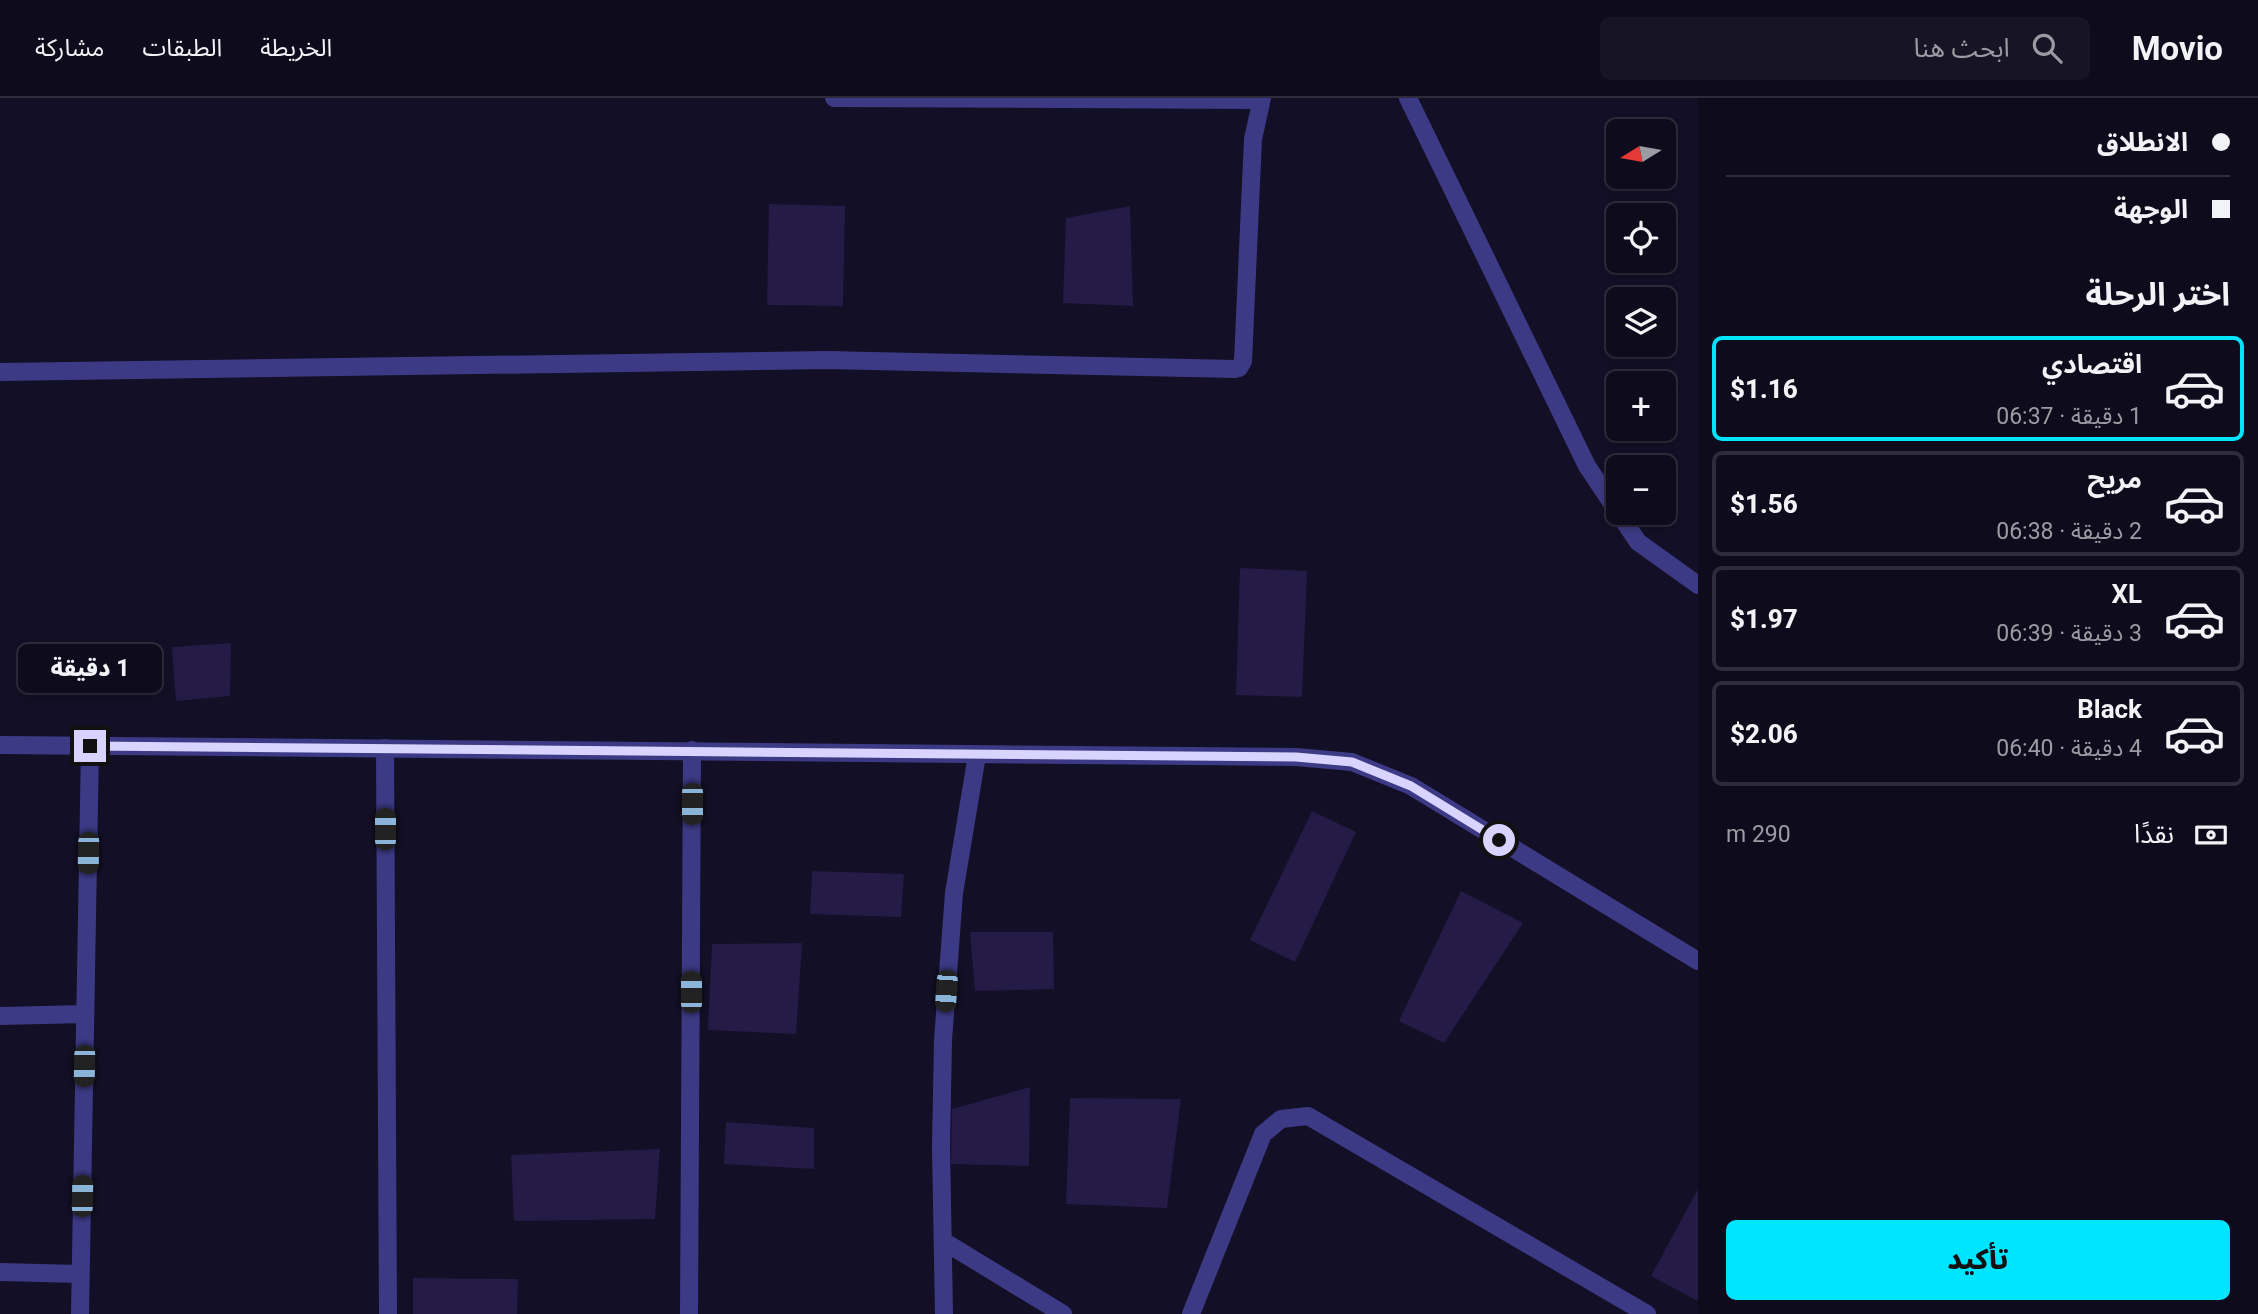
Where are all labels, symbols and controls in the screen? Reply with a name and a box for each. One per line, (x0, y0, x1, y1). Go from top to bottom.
search box (1600, 17, 2090, 80)
icon: search (2028, 29, 2066, 67)
text: Movio (2132, 29, 2223, 68)
text: ابحث هنا (1914, 33, 2010, 63)
text: مشاركة (35, 34, 104, 62)
text: الطبقات (142, 34, 222, 62)
text: الخريطة (260, 34, 332, 62)
north arrow (1606, 119, 1676, 189)
map controls (1606, 119, 1676, 525)
text: الانطلاق (2097, 127, 2188, 157)
text: الوجهة (2114, 194, 2188, 224)
button: locate (1606, 203, 1676, 273)
text: اختر الرحلة (2085, 275, 2230, 313)
button: layers (1606, 287, 1676, 357)
text: اقتصادي (2042, 349, 2142, 379)
icon: car (2163, 357, 2226, 420)
button: + (1606, 371, 1676, 441)
text: $1.16 (1730, 374, 1798, 404)
text: 1 دقيقة · 06:37 (1996, 403, 2142, 430)
button: − (1606, 455, 1676, 525)
text: مريح (2087, 464, 2142, 494)
icon: car (2163, 472, 2226, 535)
text: $1.56 (1730, 489, 1798, 519)
text: 2 دقيقة · 06:38 (1996, 518, 2142, 545)
text: XL (2111, 579, 2142, 609)
icon: car (2163, 587, 2226, 650)
text: $1.97 (1730, 604, 1798, 634)
text: 3 دقيقة · 06:39 (1996, 620, 2142, 647)
callout: 1 دقيقة (18, 644, 162, 694)
text: 1 دقيقة (50, 655, 130, 682)
text: Black (2077, 694, 2142, 724)
icon: car (2163, 702, 2226, 765)
text: $2.06 (1730, 719, 1798, 749)
route end (74, 730, 106, 762)
text: 4 دقيقة · 06:40 (1996, 735, 2142, 762)
car (682, 783, 703, 825)
car (375, 808, 396, 850)
icon: cash (2192, 816, 2230, 854)
text: نقدًا (2134, 819, 2174, 849)
text: 290 m (1726, 821, 1791, 848)
route start (1483, 824, 1515, 856)
car (78, 832, 99, 874)
car (935, 969, 958, 1013)
car (681, 971, 702, 1013)
car (74, 1045, 95, 1087)
car (72, 1175, 93, 1217)
button: تأكيد (1726, 1220, 2230, 1300)

